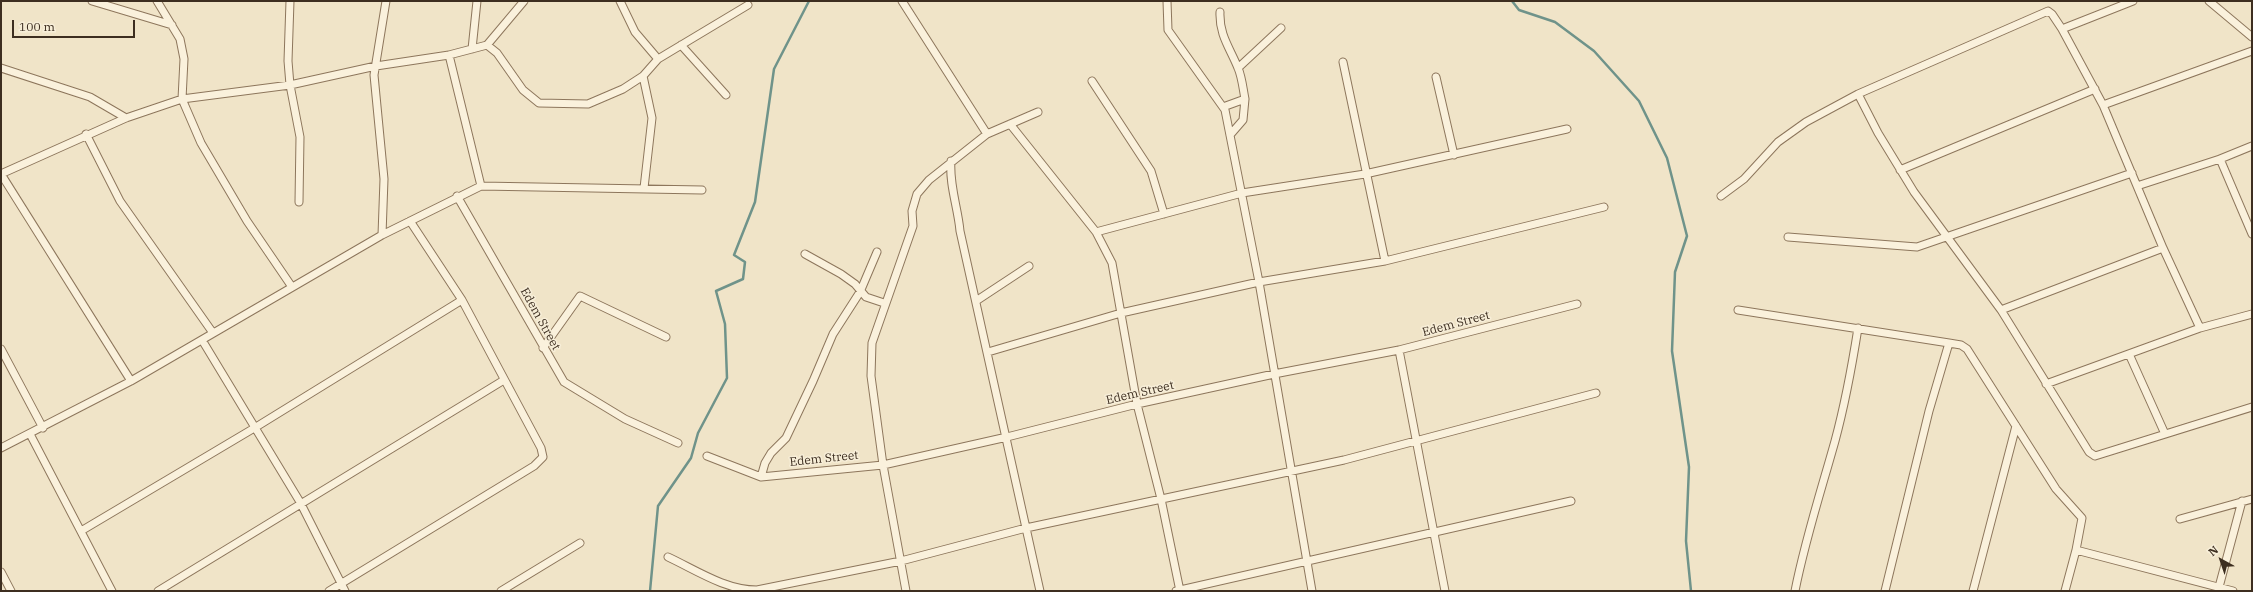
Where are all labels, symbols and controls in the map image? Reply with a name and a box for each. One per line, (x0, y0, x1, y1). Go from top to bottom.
scale bar (14, 12, 137, 38)
text: 100 m (19, 19, 55, 34)
street label: Edem Street (517, 285, 563, 353)
street label: Edem Street (1421, 308, 1491, 340)
street label: Edem Street (1105, 378, 1175, 408)
street label: Edem Street (789, 448, 859, 470)
north arrow (2201, 540, 2241, 580)
text: N (2205, 543, 2221, 559)

